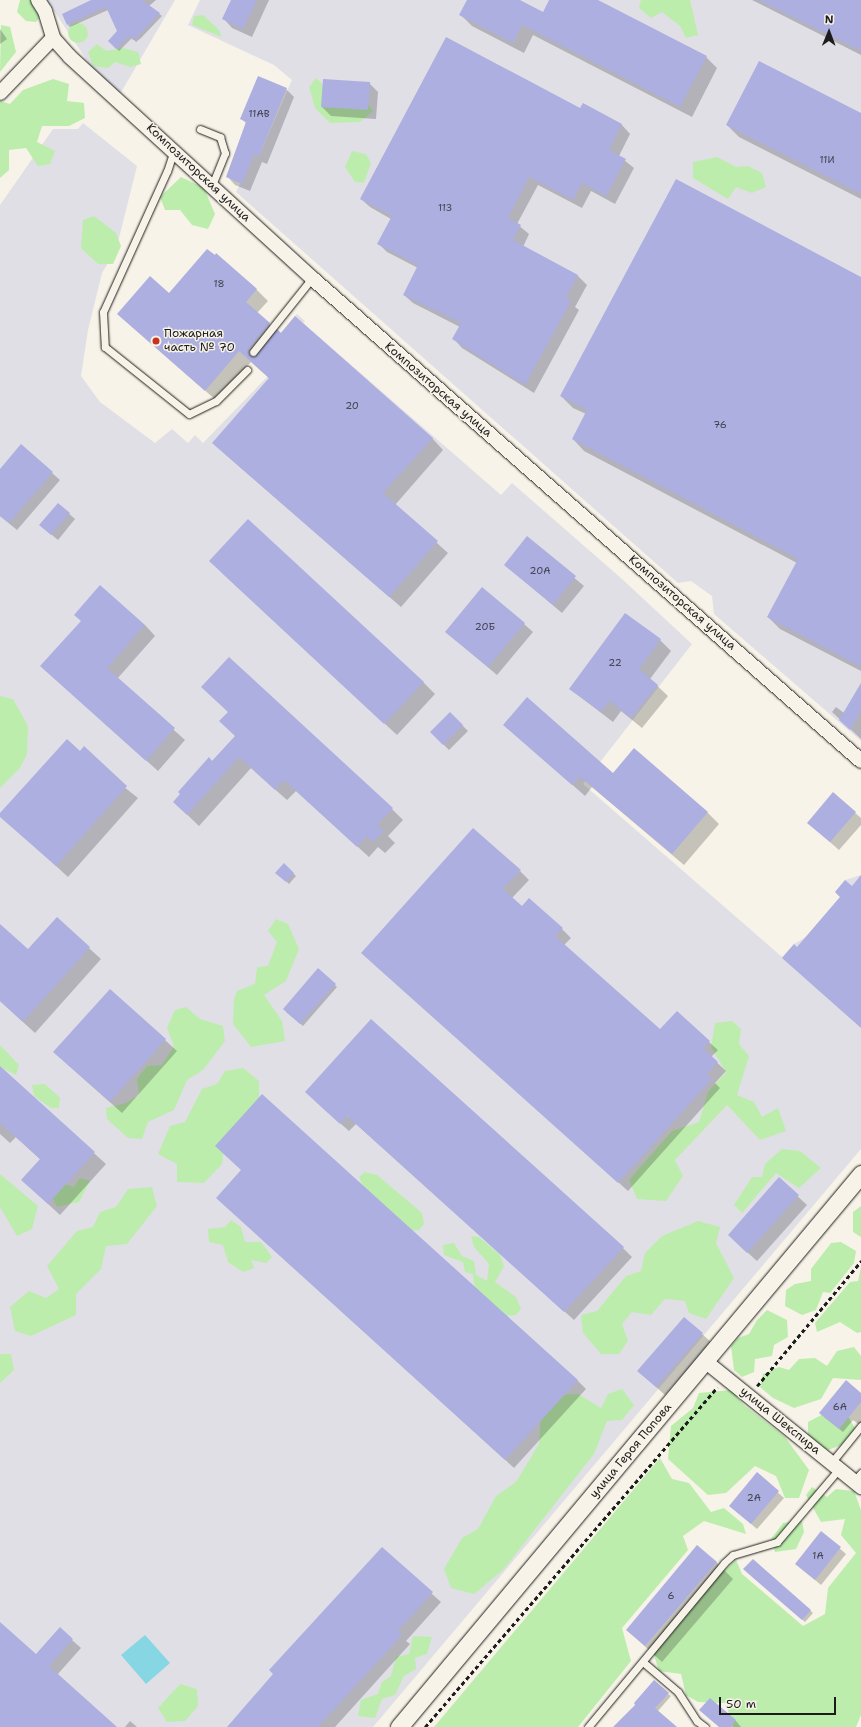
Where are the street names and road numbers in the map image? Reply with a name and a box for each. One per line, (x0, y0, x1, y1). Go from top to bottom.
street label: Композиторская улица (143, 121, 253, 225)
street label: Композиторская улица (381, 340, 495, 440)
street label: Композиторская улица (625, 553, 739, 653)
street label: улица Шекспира (737, 1384, 823, 1458)
street label: улица Героя Попова (587, 1401, 675, 1501)

